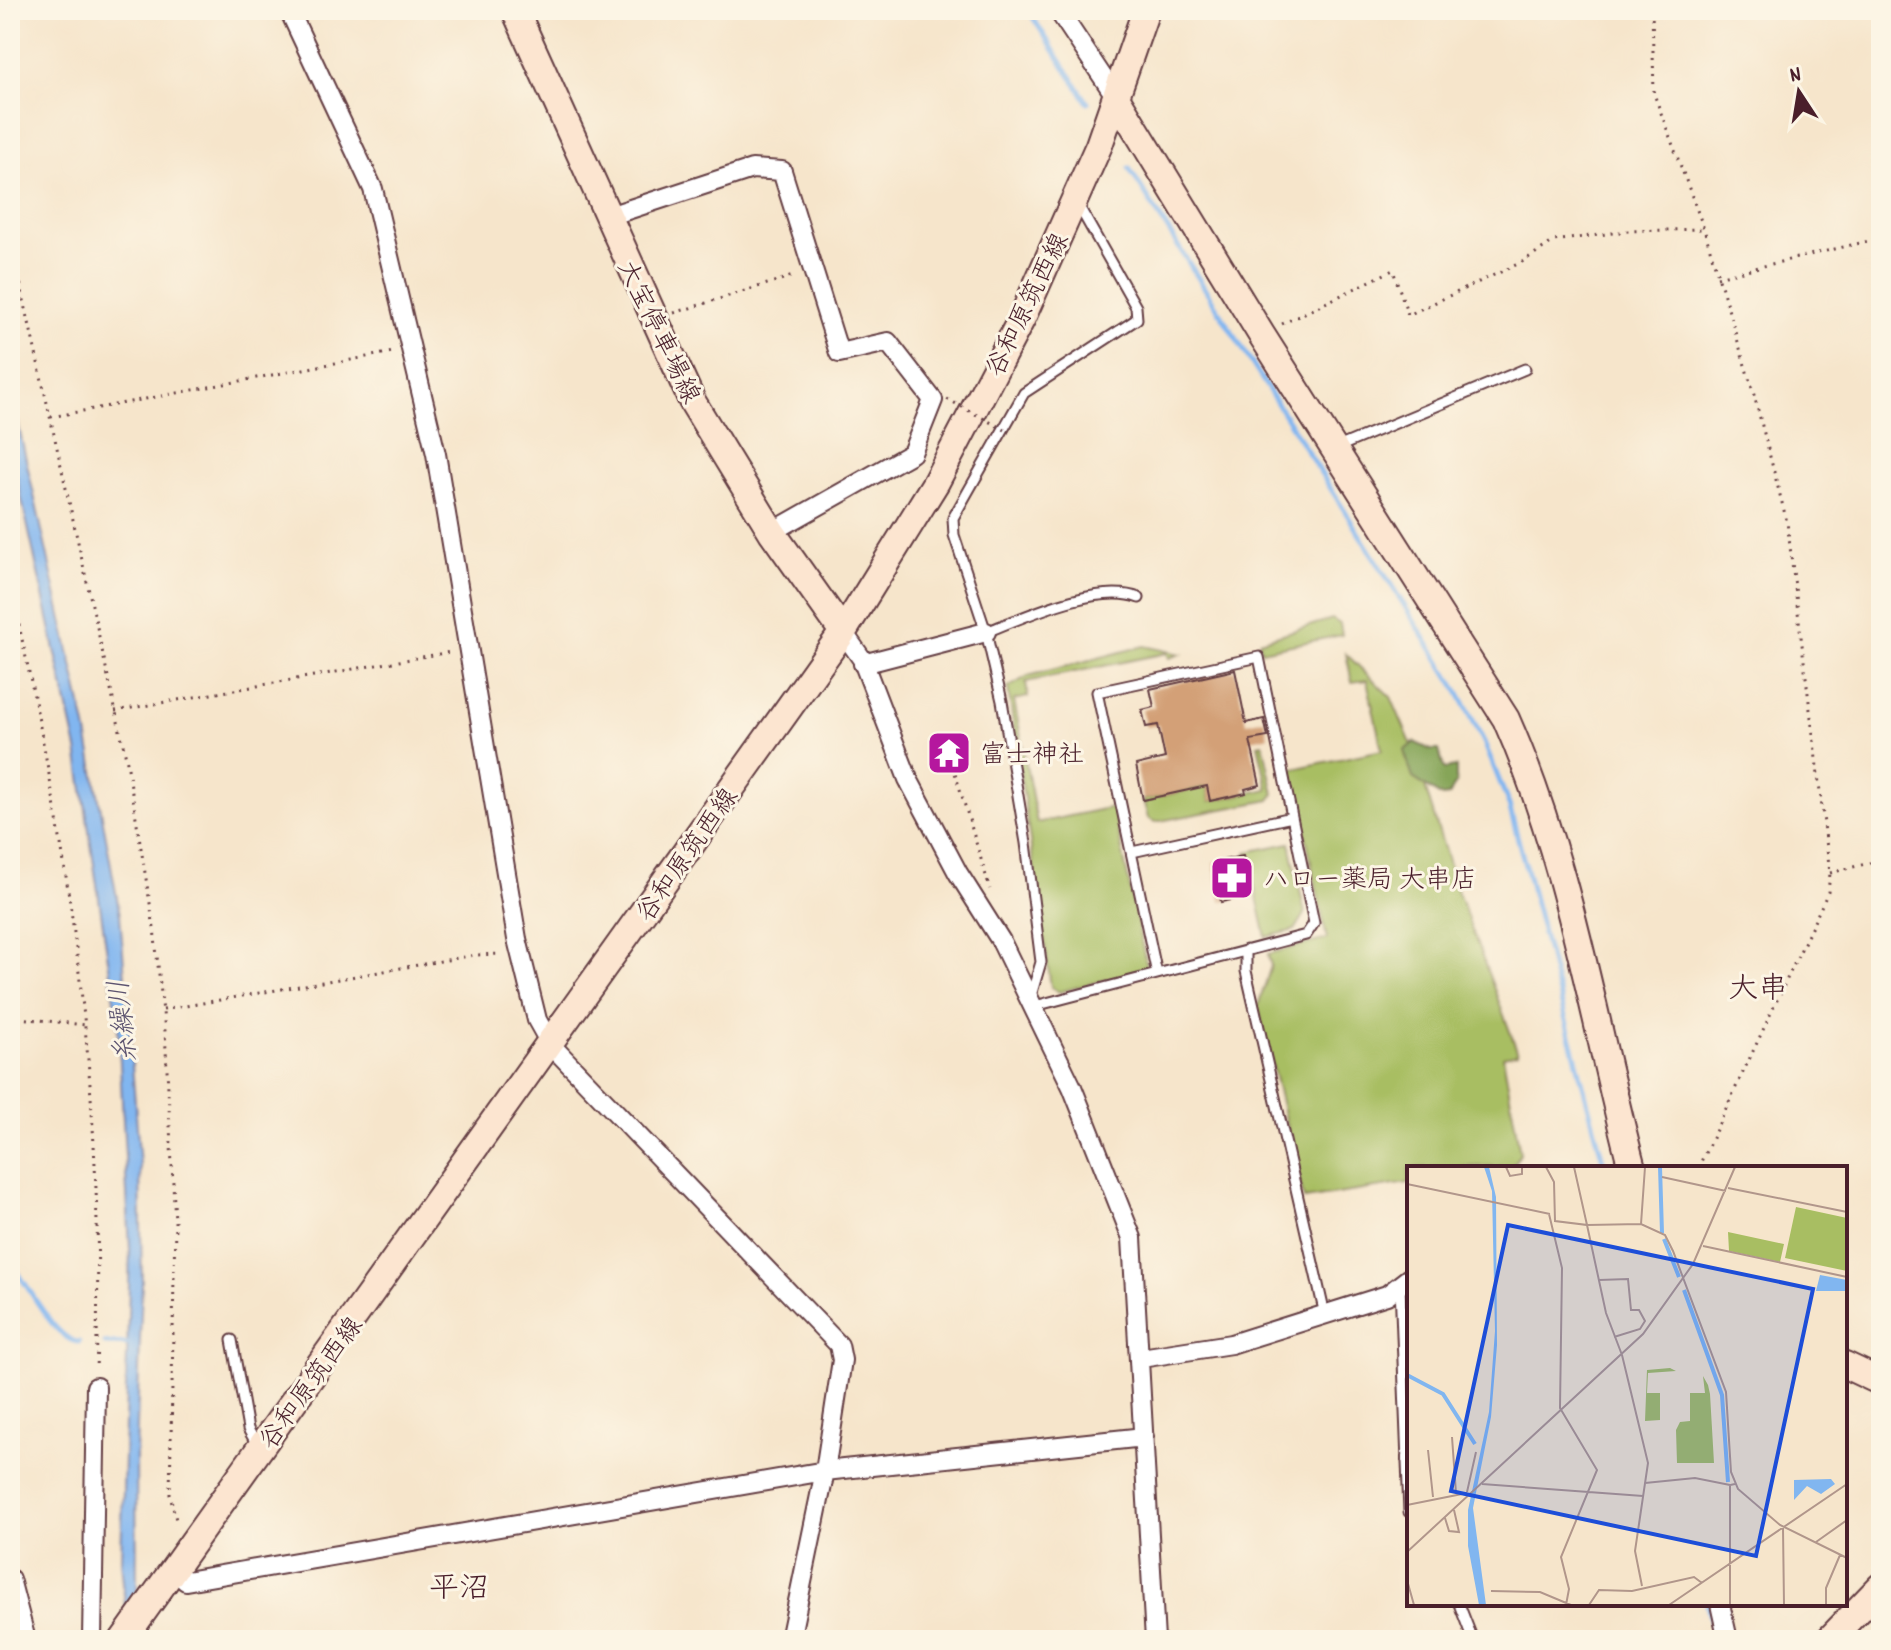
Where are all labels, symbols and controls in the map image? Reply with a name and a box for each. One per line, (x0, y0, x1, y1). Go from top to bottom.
north arrow (1759, 52, 1839, 132)
text: N (1787, 60, 1804, 92)
street label: 谷和原筑西線 (978, 227, 1080, 384)
street label: 大宝停車場線 (606, 254, 708, 411)
temple icon: 富士神社 (925, 729, 973, 777)
place label: 富士神社 (980, 738, 1084, 775)
street label: 谷和原筑西線 (629, 781, 749, 931)
pharmacy icon: ハロー薬局 大串店 (1208, 854, 1256, 902)
place label: ハロー薬局 大串店 (1263, 863, 1477, 900)
district label: 大串 (1728, 970, 1788, 1013)
water label: 糸繰川 (102, 978, 150, 1065)
inset map (1407, 1166, 1847, 1606)
street label: 谷和原筑西線 (252, 1310, 374, 1458)
district label: 平沼 (429, 1570, 489, 1613)

